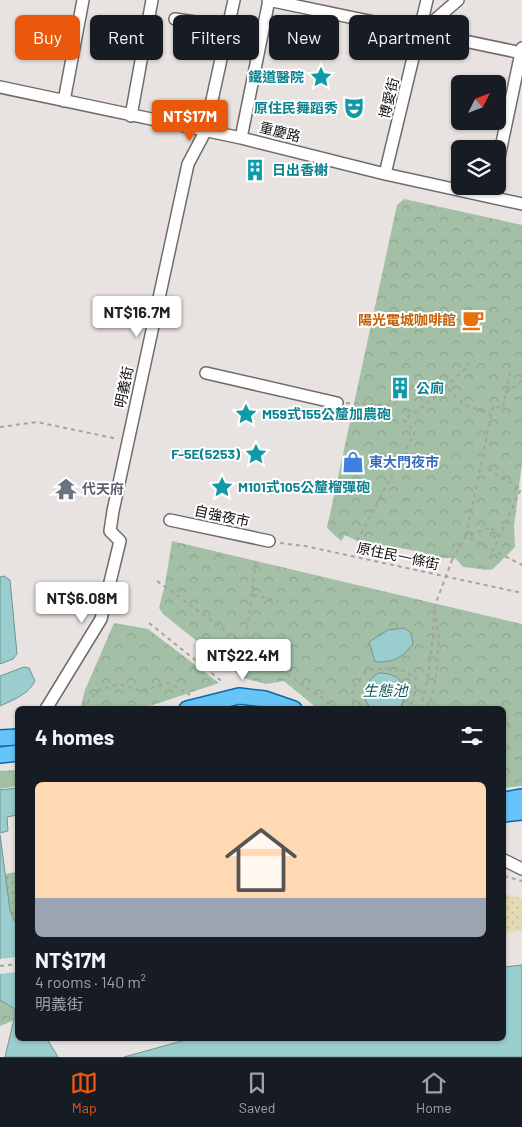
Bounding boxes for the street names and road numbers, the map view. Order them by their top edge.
street label: 博愛街 [375,75,402,120]
street label: 重慶路 [258,118,303,145]
street label: 明義街 [111,365,136,409]
street label: 自強夜市 [193,501,251,530]
street label: 原住民一條街 [355,538,441,573]

